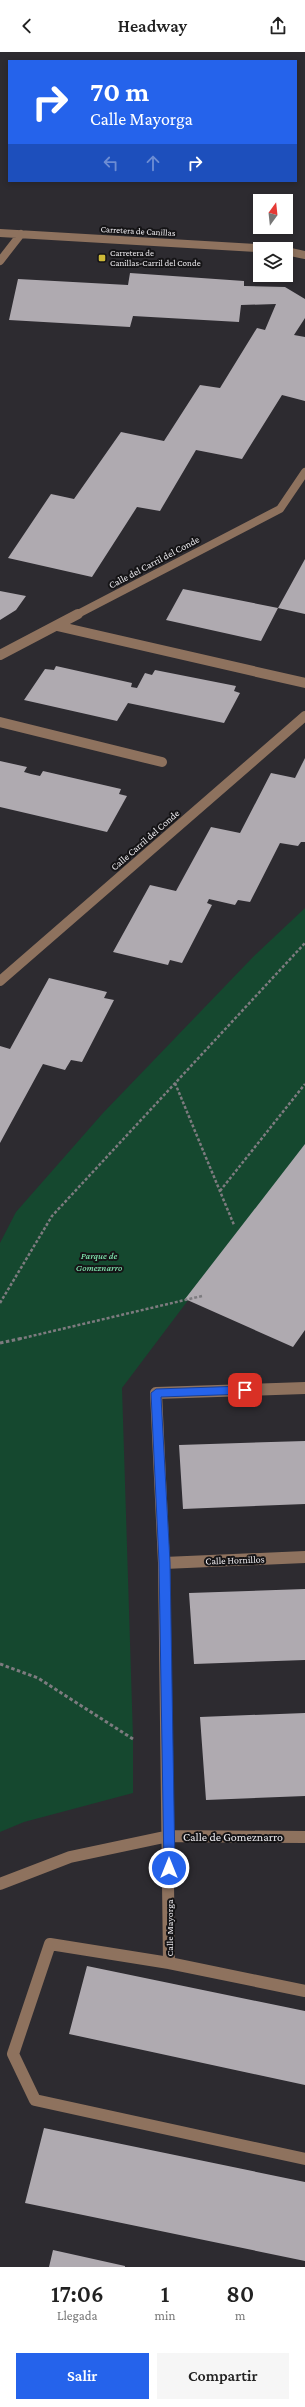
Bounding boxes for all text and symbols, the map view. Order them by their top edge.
icon: back [16,15,38,37]
icon: share [267,15,289,37]
text: Headway [118,16,187,36]
icon: right [24,76,76,128]
text: 70 m [90,76,149,107]
text: Calle Mayorga [90,109,193,129]
icon: left [100,152,122,174]
icon: ahead [142,152,164,174]
icon: right [184,152,206,174]
north arrow [253,194,293,234]
map controls [253,194,293,282]
street label: Carretera de Canillas [100,224,176,238]
button: layers [253,242,293,282]
place label: Carretera de Canillas-Carril del Conde [110,248,201,268]
marker: Carretera de Canillas-Carril del Conde [97,253,107,263]
street label: Calle del Carril del Conde [107,533,202,591]
street label: Calle Carril del Conde [109,807,182,873]
park label: Parque de Gomeznarro [76,1250,122,1273]
pin [228,1373,262,1407]
icon: arrive [234,1379,256,1401]
street label: Calle Hornillos [205,1553,265,1567]
street label: Calle de Gomeznarro [183,1830,283,1844]
position arrow [148,1847,190,1889]
street label: Calle Mayorga [164,1899,175,1957]
text: 17:06 [51,2280,104,2307]
text: 1 [161,2280,169,2307]
text: 80 [226,2280,254,2307]
text: Llegada [57,2308,98,2323]
text: min [155,2308,175,2323]
text: m [235,2308,245,2323]
button: Salir [16,2353,149,2399]
button: Compartir [157,2353,289,2399]

